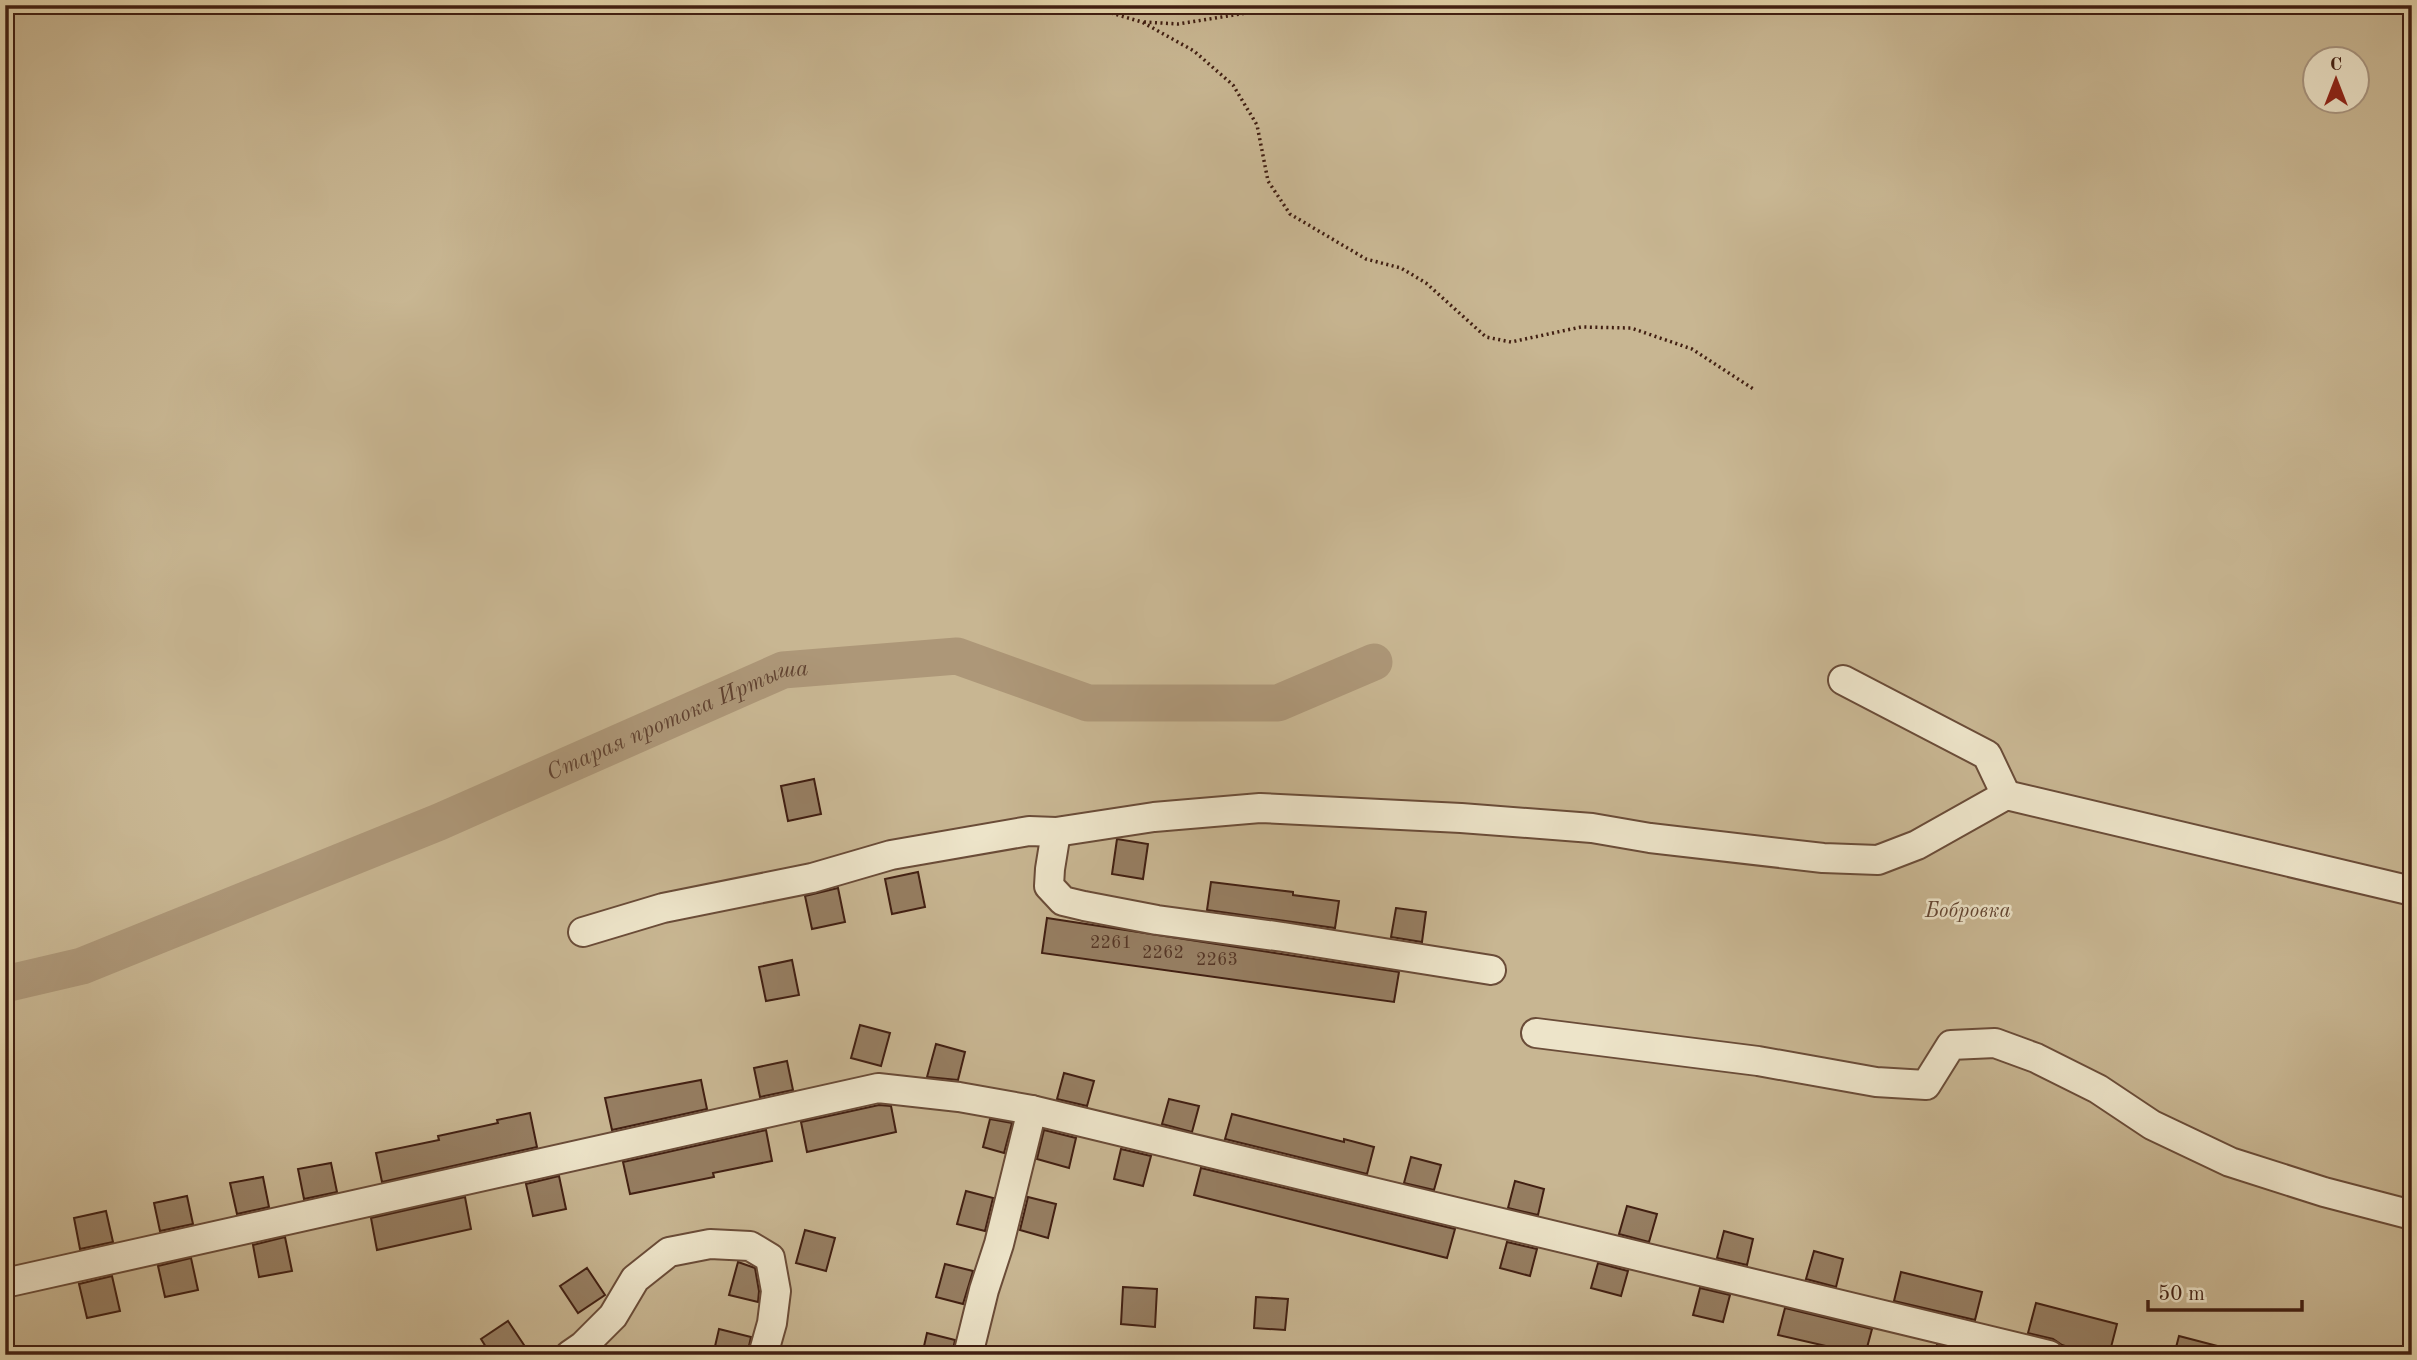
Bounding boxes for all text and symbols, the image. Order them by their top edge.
north arrow [2302,46,2372,116]
text: С [2330,56,2342,75]
water label: Старая протока Иртыша [543,657,809,785]
park label: Бобровка [1924,901,2011,922]
house number: 2261 [1090,934,1132,952]
house number: 2262 [1142,944,1184,962]
house number: 2263 [1196,951,1238,969]
scale bar [2148,1269,2302,1313]
text: 50 m [2158,1284,2205,1305]

